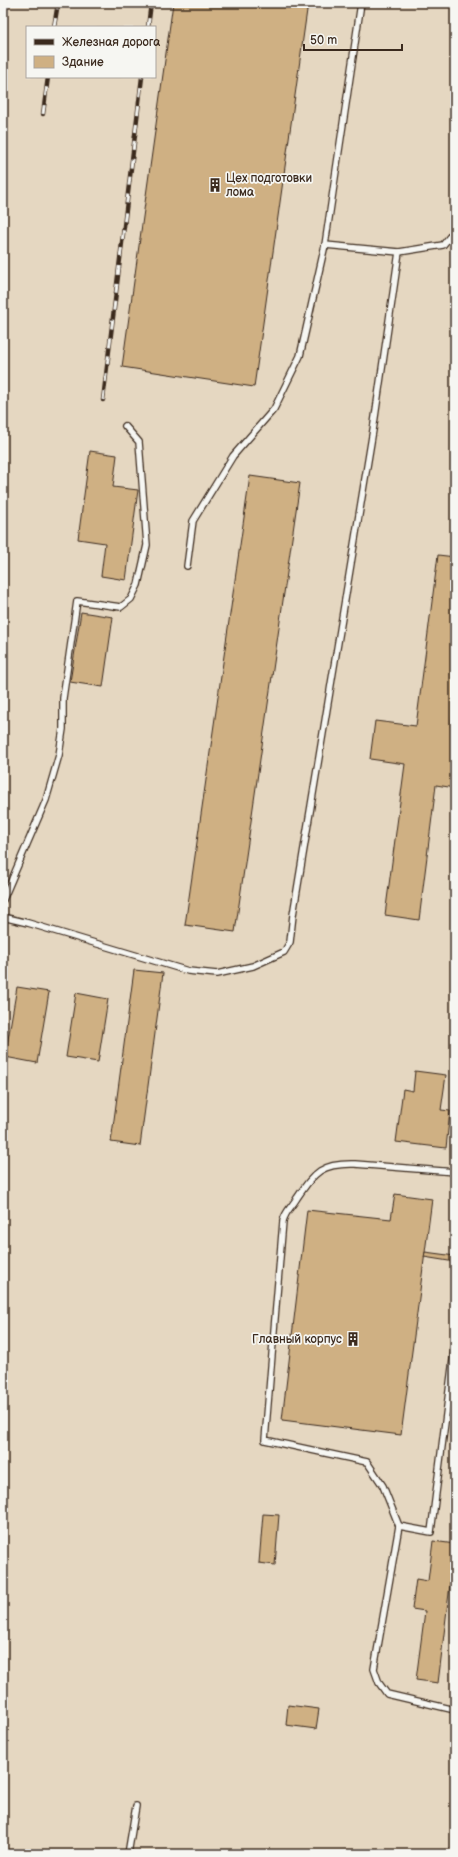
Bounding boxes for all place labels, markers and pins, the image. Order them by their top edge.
place label: Цех подготовки лома [226,171,312,200]
building icon: Цех подготовки лома [207,177,223,193]
building icon: Главный корпус [345,1331,361,1347]
place label: Главный корпус [252,1332,342,1347]

